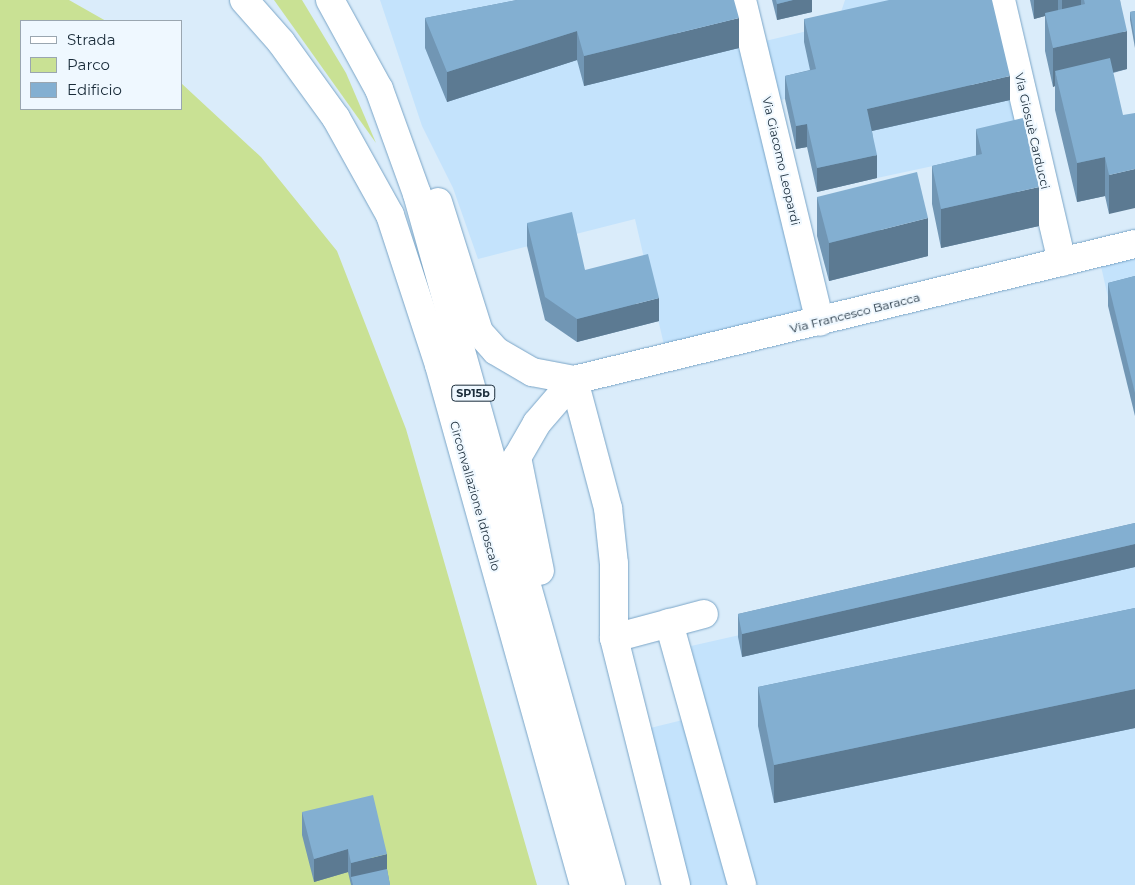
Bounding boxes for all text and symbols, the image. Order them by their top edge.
legend [20,20,182,110]
text: Strada [67,30,116,49]
text: Parco [67,55,110,74]
street label: Via Giosuè Carducci [1012,71,1052,191]
text: Edificio [67,80,122,99]
street label: Via Giacomo Leopardi [759,95,803,227]
street label: Via Francesco Baracca [788,290,922,336]
road number: SP15b [450,384,496,402]
street label: Circonvallazione Idroscalo [447,419,503,573]

